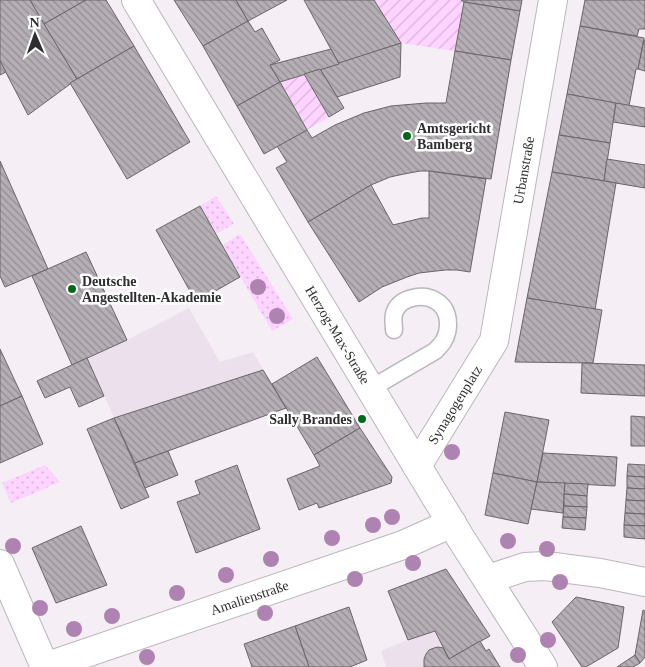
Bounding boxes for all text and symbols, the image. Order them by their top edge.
north arrow [10,10,60,60]
text: N [29,15,40,30]
place label: Amtsgericht Bamberg [417,121,491,152]
marker: Amtsgericht Bamberg [401,130,413,142]
street label: Urbanstraße [510,135,537,205]
place label: Deutsche Angestellten-Akademie [82,274,221,305]
marker: Deutsche Angestellten-Akademie [66,283,78,295]
street label: Herzog-Max-Straße [303,283,373,387]
street label: Synagogenplatz [425,363,485,447]
place label: Sally Brandes [269,412,353,427]
marker: Sally Brandes [356,413,368,425]
street label: Amalienstraße [208,577,291,618]

